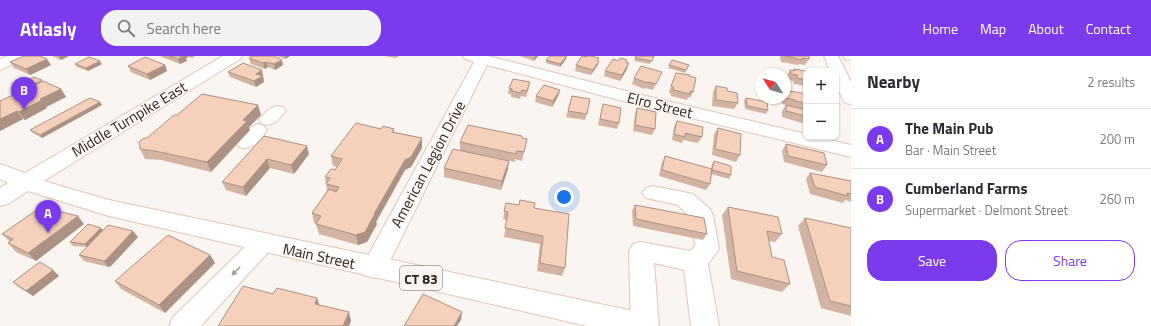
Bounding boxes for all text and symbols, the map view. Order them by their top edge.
search box [101,10,381,46]
text: Atlasly [20,14,77,43]
icon: search [115,17,137,39]
text: Search here [147,17,221,40]
text: Home [923,18,958,39]
text: Map [980,18,1006,39]
text: About [1028,18,1064,39]
text: Contact [1086,18,1131,39]
north arrow [755,68,791,104]
map controls [803,68,839,140]
button: + [803,68,839,104]
text: Nearby [867,69,920,95]
text: 2 results [1087,72,1135,92]
street label: Middle Turnpike East [67,75,192,163]
pin: B [11,77,37,110]
street label: Elro Street [625,86,696,124]
street label: American Legion Drive [385,96,471,232]
button: − [803,104,839,140]
text: The Main Pub [905,117,993,140]
text: A [876,129,884,149]
text: 200 m [1099,129,1135,149]
text: Bar · Main Street [905,140,996,160]
text: Cumberland Farms [905,177,1028,200]
your location [554,187,574,207]
text: B [876,189,884,209]
text: 260 m [1099,189,1135,209]
pin: A [35,200,61,233]
text: Supermarket · Delmont Street [905,200,1068,220]
street label: Main Street [281,237,358,275]
button: Save [867,240,997,281]
button: Share [1005,240,1135,281]
one-way arrow [231,266,240,276]
road number: CT 83 [400,266,442,290]

